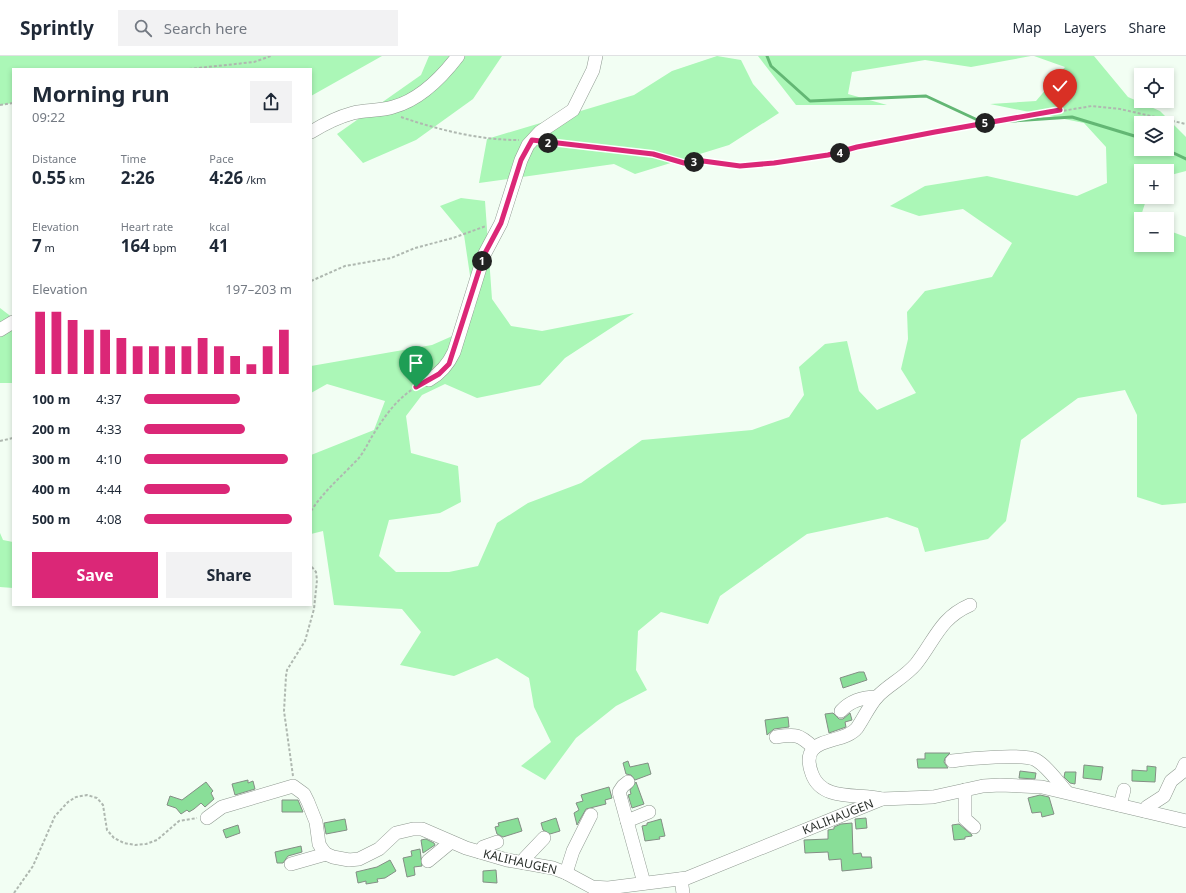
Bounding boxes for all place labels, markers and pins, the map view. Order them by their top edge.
pin [1043,69,1077,110]
pin: 5 [975,113,995,133]
pin: 2 [538,133,558,153]
pin: 4 [830,143,850,163]
pin: 3 [684,152,704,172]
pin: 1 [472,251,492,271]
pin [399,346,433,387]

